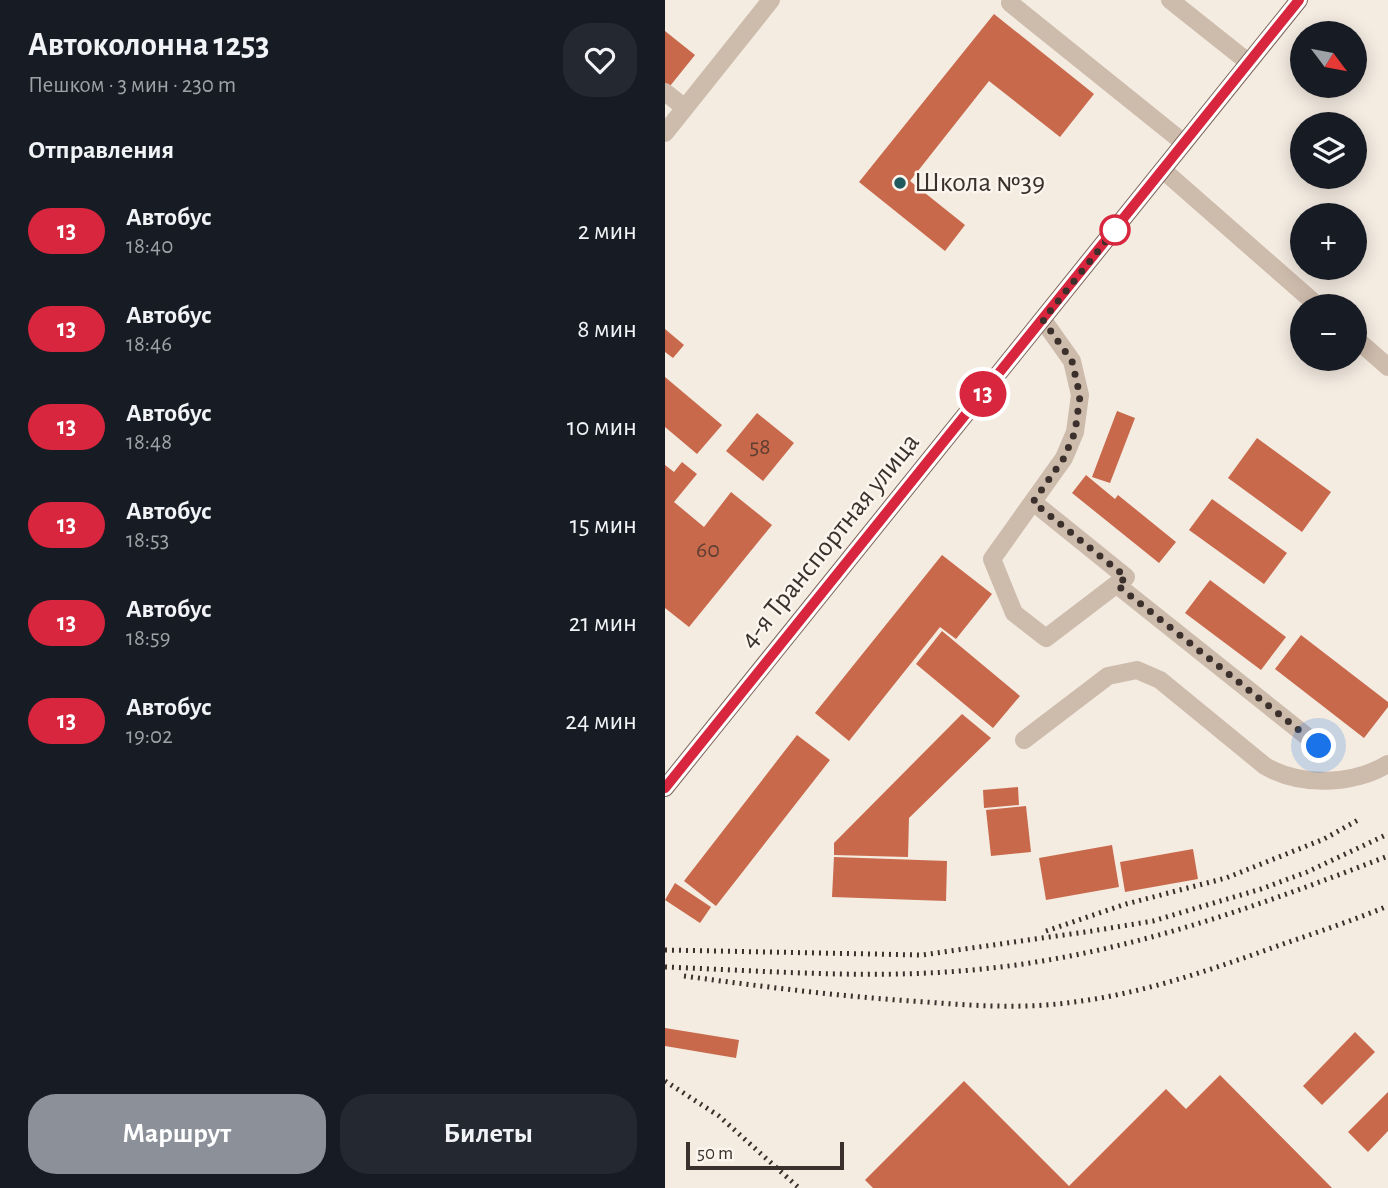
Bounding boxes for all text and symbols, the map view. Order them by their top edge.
north arrow [1290,21,1367,98]
map controls [1290,21,1367,371]
button: heart [563,23,637,97]
text: Автоколонна 1253 [28,29,269,62]
text: Пешком · 3 мин · 230 m [28,74,236,97]
button: layers [1290,112,1367,189]
text: Отправления [28,137,174,163]
place label: Школа №39 [914,169,1045,197]
marker: Школа №39 [892,175,908,191]
button: + [1290,203,1367,280]
text: Автобус [126,204,212,230]
unlabelled marker [1100,215,1130,245]
text: 2 мин [578,218,637,244]
text: 13 [57,219,76,243]
text: 18:40 [126,235,173,258]
button: − [1290,294,1367,371]
text: Автобус [126,302,212,328]
text: 8 мин [577,316,637,342]
text: 13 [57,317,76,341]
text: 18:46 [126,333,172,356]
line badge: 13 [951,371,1015,417]
text: 13 [974,382,992,406]
text: Автобус [126,400,212,426]
text: 10 мин [567,414,637,440]
text: 13 [57,415,76,439]
street label: 4-я Транспортная улица [735,428,925,654]
text: 18:48 [126,431,172,454]
house number: 58 [749,435,771,459]
text: Автобус [126,498,212,524]
text: 15 мин [570,512,637,538]
text: 13 [57,513,76,537]
text: 18:53 [126,529,169,552]
house number: 60 [696,538,720,562]
text: Автобус [126,596,212,622]
text: 21 мин [569,610,637,636]
text: 13 [57,611,76,635]
text: 18:59 [126,627,171,650]
text: Автобус [126,694,212,720]
text: 24 мин [565,708,637,734]
text: 13 [57,709,76,733]
text: 19:02 [126,725,173,748]
your location [1301,728,1336,763]
button: Маршрут [28,1094,326,1174]
button: Билеты [340,1094,637,1174]
scale bar [686,1139,843,1171]
text: 50 m [697,1144,733,1163]

